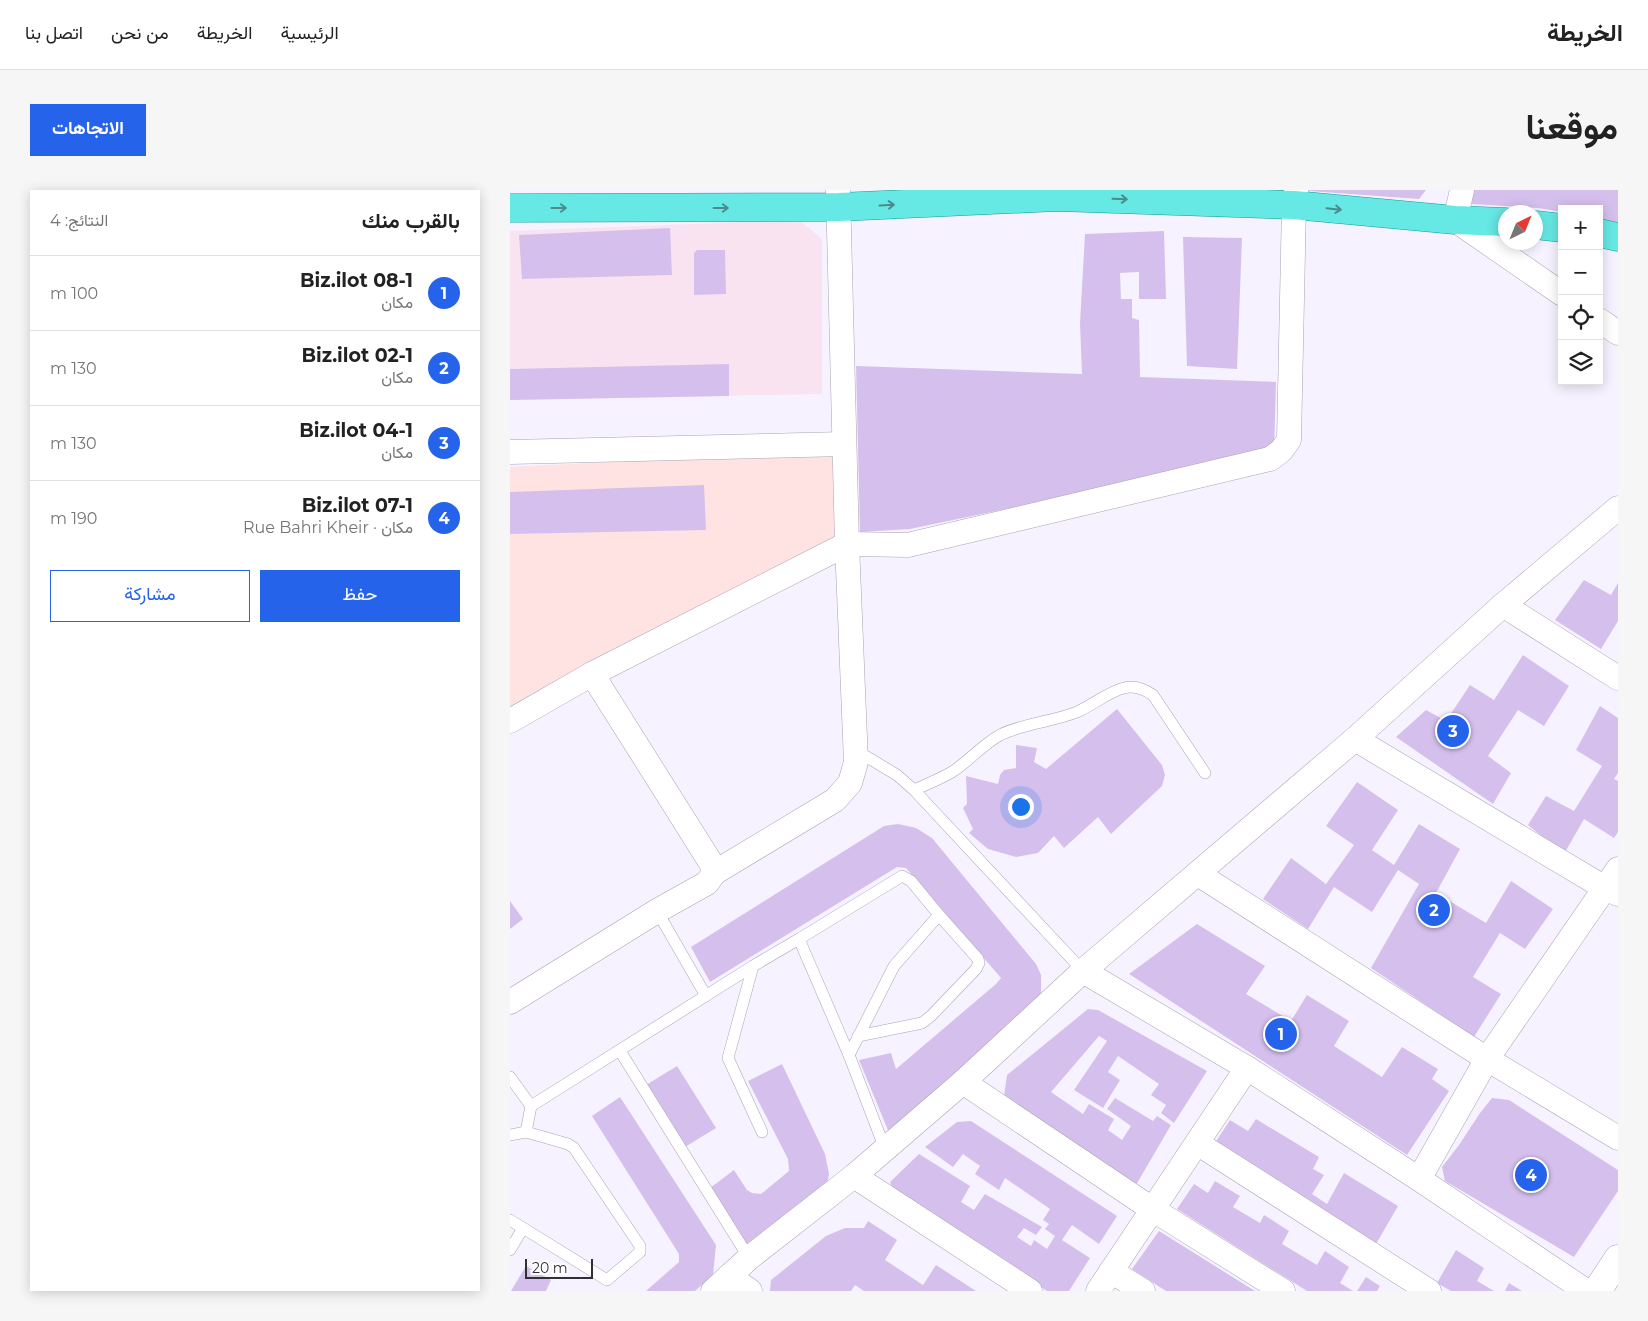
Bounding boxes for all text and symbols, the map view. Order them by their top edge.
text: الخريطة [1547,18,1623,47]
text: اتصل بنا [25,22,83,44]
text: من نحن [111,22,169,44]
text: الخريطة [197,22,252,44]
text: الرئيسية [280,22,339,44]
button: الاتجاهات [30,104,146,156]
text: موقعنا [1525,105,1618,148]
one-way arrow [1111,194,1127,204]
one-way arrow [879,200,895,210]
one-way arrow [550,203,566,213]
one-way arrow [713,203,729,212]
one-way arrow [1326,204,1342,213]
north arrow [1498,205,1543,250]
map controls [1558,205,1603,385]
button: + [1558,205,1603,250]
text: بالقرب منك [362,208,460,233]
text: النتائج: 4 [50,211,108,230]
button: − [1558,250,1603,295]
text: Biz.ilot 08-1 [300,269,413,292]
text: 100 m [50,284,98,303]
text: 1 [441,284,447,303]
text: مكان [381,293,413,312]
button: locate [1558,295,1603,340]
button: layers [1558,340,1603,385]
text: Biz.ilot 02-1 [302,344,413,367]
text: 130 m [50,359,97,378]
text: 2 [439,359,449,378]
text: مكان [381,368,413,387]
text: Biz.ilot 04-1 [299,419,413,442]
text: 130 m [50,434,97,453]
text: 3 [439,434,449,453]
text: مكان [381,443,413,462]
text: Biz.ilot 07-1 [302,494,413,517]
text: 190 m [50,509,97,528]
text: 4 [438,509,450,528]
text: مكان · Rue Bahri Kheir [243,518,413,537]
button: مشاركة [50,570,250,622]
button: حفظ [260,570,460,622]
pin: 3 [1437,712,1469,750]
your location [1008,794,1034,820]
pin: 2 [1418,891,1450,929]
pin: 1 [1265,1015,1297,1053]
pin: 4 [1515,1156,1547,1194]
scale bar [525,1256,592,1279]
text: 20 m [532,1259,568,1277]

